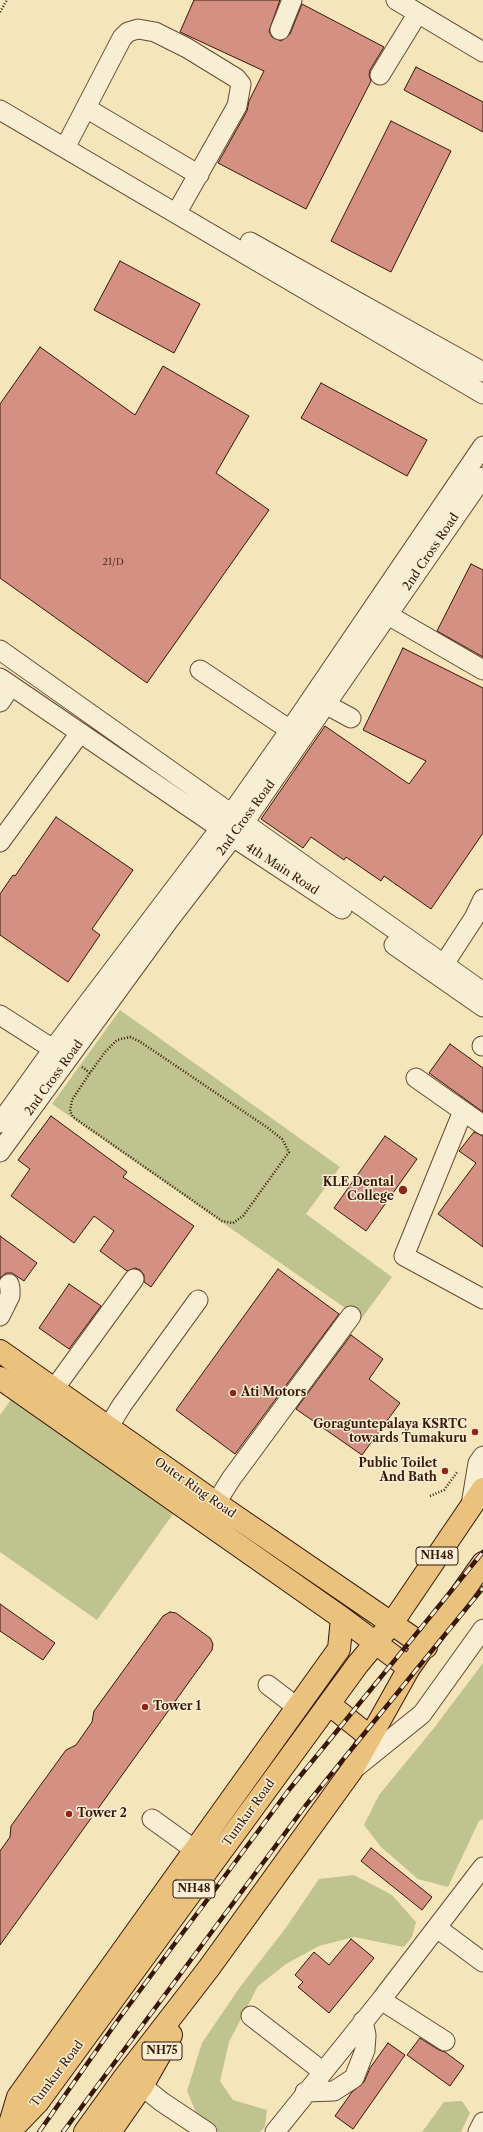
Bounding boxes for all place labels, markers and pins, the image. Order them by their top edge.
place label: KLE Dental College [323,1176,394,1204]
marker: KLE Dental College [397,1184,409,1196]
place label: Ati Motors [241,1386,306,1400]
marker: Ati Motors [228,1388,238,1398]
place label: Goraguntepalaya KSRTC towards Tumakuru [313,1418,467,1446]
marker: Goraguntepalaya KSRTC towards Tumakuru [470,1427,480,1437]
place label: Public Toilet And Bath [359,1457,437,1485]
marker: Public Toilet And Bath [440,1466,450,1476]
place label: Tower 1 [153,1700,201,1714]
marker: Tower 1 [140,1702,150,1712]
place label: Tower 2 [77,1807,127,1821]
marker: Tower 2 [64,1809,74,1819]

